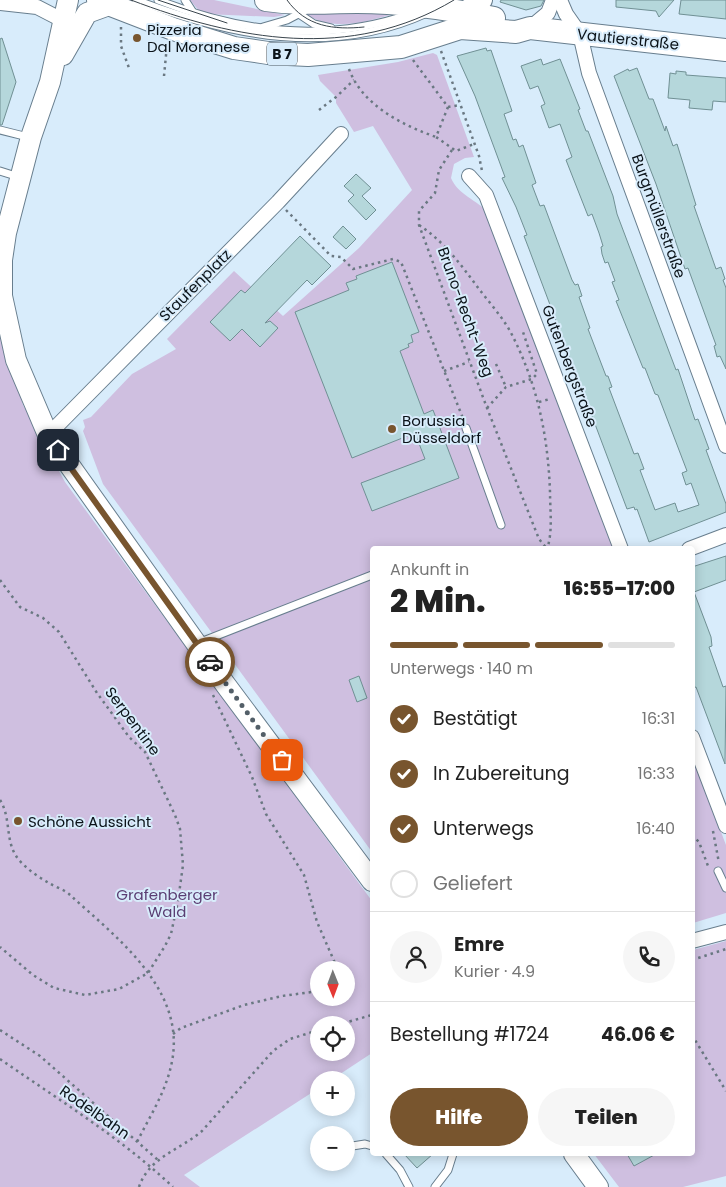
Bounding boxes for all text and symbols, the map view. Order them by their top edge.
place label: Pizzeria Dal Moranese [147,19,250,57]
street label: Vautierstraße [576,23,680,55]
marker: Pizzeria Dal Moranese [131,32,143,44]
road number: B 7 [267,42,297,66]
street label: Burgmüllerstraße [627,151,691,281]
street label: Staufenplatz [154,244,236,326]
street label: Bruno-Recht-Weg [433,244,499,380]
street label: Gutenbergstraße [537,302,603,430]
place label: Borussia Düsseldorf [402,410,481,448]
marker: Borussia Düsseldorf [386,423,398,435]
pin [37,429,79,471]
icon: home [44,436,72,464]
text: Ankunft in [390,558,469,581]
text: 16:55–17:00 [564,575,675,602]
text: 2 Min. [390,578,486,623]
courier [185,637,235,687]
icon: car [196,648,224,676]
text: Unterwegs · 140 m [390,657,533,680]
street label: Serpentine [100,682,166,760]
icon: check [390,705,418,733]
text: Bestätigt [433,705,517,732]
text: 16:31 [642,707,675,730]
pin [261,739,303,781]
icon: bag [268,746,296,774]
icon: check [390,760,418,788]
text: In Zubereitung [433,760,570,787]
text: 16:33 [637,762,675,785]
place label: Schöne Aussicht [28,811,151,832]
marker: Schöne Aussicht [12,815,24,827]
icon: check [390,815,418,843]
text: Unterwegs [433,815,534,842]
text: 16:40 [636,817,675,840]
text: Geliefert [433,870,513,897]
park label: Grafenberger Wald [116,884,218,922]
button: person [390,931,442,983]
text: Emre [454,931,504,958]
button: phone [623,931,675,983]
text: Kurier · 4.9 [454,960,535,983]
north arrow [310,961,355,1006]
map controls [310,961,355,1171]
button: locate [310,1016,355,1061]
text: Bestellung #1724 [390,1021,549,1048]
text: 46.06 € [601,1021,675,1048]
button: + [310,1071,355,1116]
street label: Rodelbahn [56,1080,134,1144]
button: Hilfe [390,1088,528,1146]
button: Teilen [538,1088,675,1146]
button: − [310,1126,355,1171]

